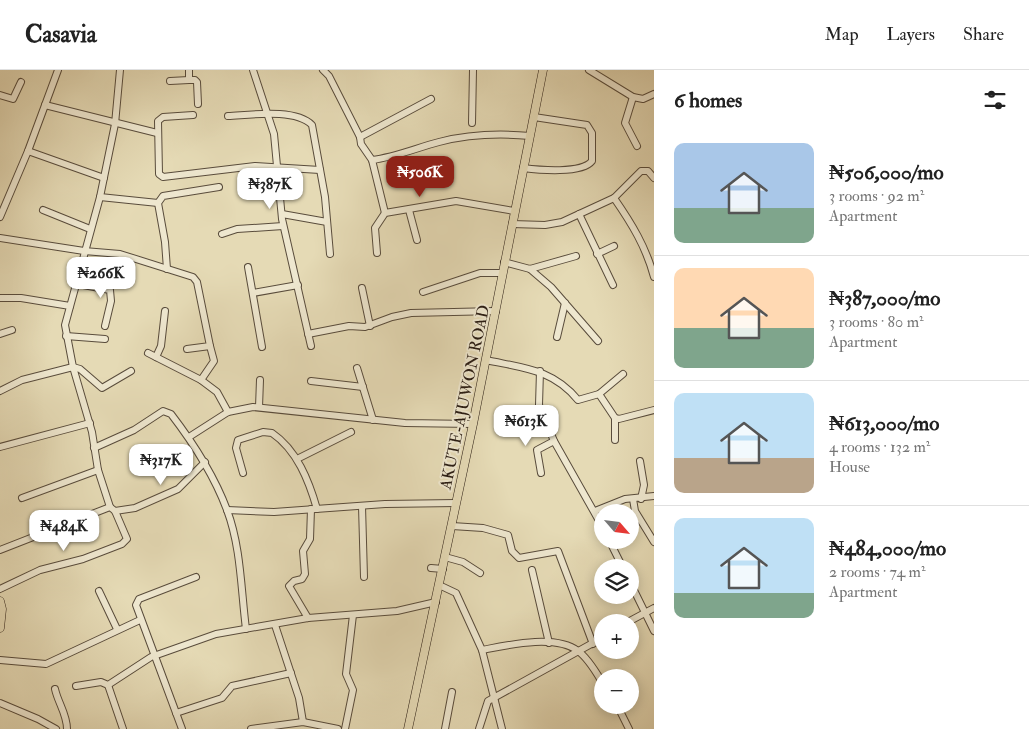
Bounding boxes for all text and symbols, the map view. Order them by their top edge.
text: Casavia [25,19,97,50]
text: Map [825,23,859,46]
text: Layers [887,23,935,46]
text: Share [963,23,1004,46]
icon: filters [981,86,1009,114]
text: 6 homes [674,87,742,114]
pin: ₦506K [385,156,455,198]
text: ₦506,000/mo [829,159,944,186]
text: ₦506K [397,162,443,182]
icon: home [714,163,774,223]
pin: ₦387K [235,168,305,210]
text: ₦387K [248,174,292,194]
text: 3 rooms · 92 m² [829,186,924,206]
text: Apartment [829,206,897,226]
pin: ₦266K [66,256,136,299]
text: ₦266K [78,263,124,283]
text: ₦387,000/mo [829,285,940,312]
icon: home [714,288,774,348]
street label: AKUTE-AJUWON ROAD [435,303,495,492]
text: 3 rooms · 80 m² [829,312,924,332]
text: Apartment [829,332,897,352]
pin: ₦613K [491,404,561,447]
text: ₦613,000/mo [829,410,939,437]
text: ₦613K [505,411,547,431]
icon: home [714,413,774,473]
text: 4 rooms · 132 m² [829,437,930,457]
pin: ₦317K [126,444,196,486]
text: ₦317K [140,450,182,470]
text: House [829,457,870,477]
north arrow [594,504,639,549]
map controls [594,504,639,714]
pin: ₦484K [29,510,99,552]
text: ₦484K [40,516,88,536]
text: ₦484,000/mo [829,535,946,562]
icon: home [714,538,774,598]
button: layers [594,559,639,604]
text: 2 rooms · 74 m² [829,562,925,582]
text: Apartment [829,582,897,602]
button: + [594,614,639,659]
button: − [594,669,639,714]

